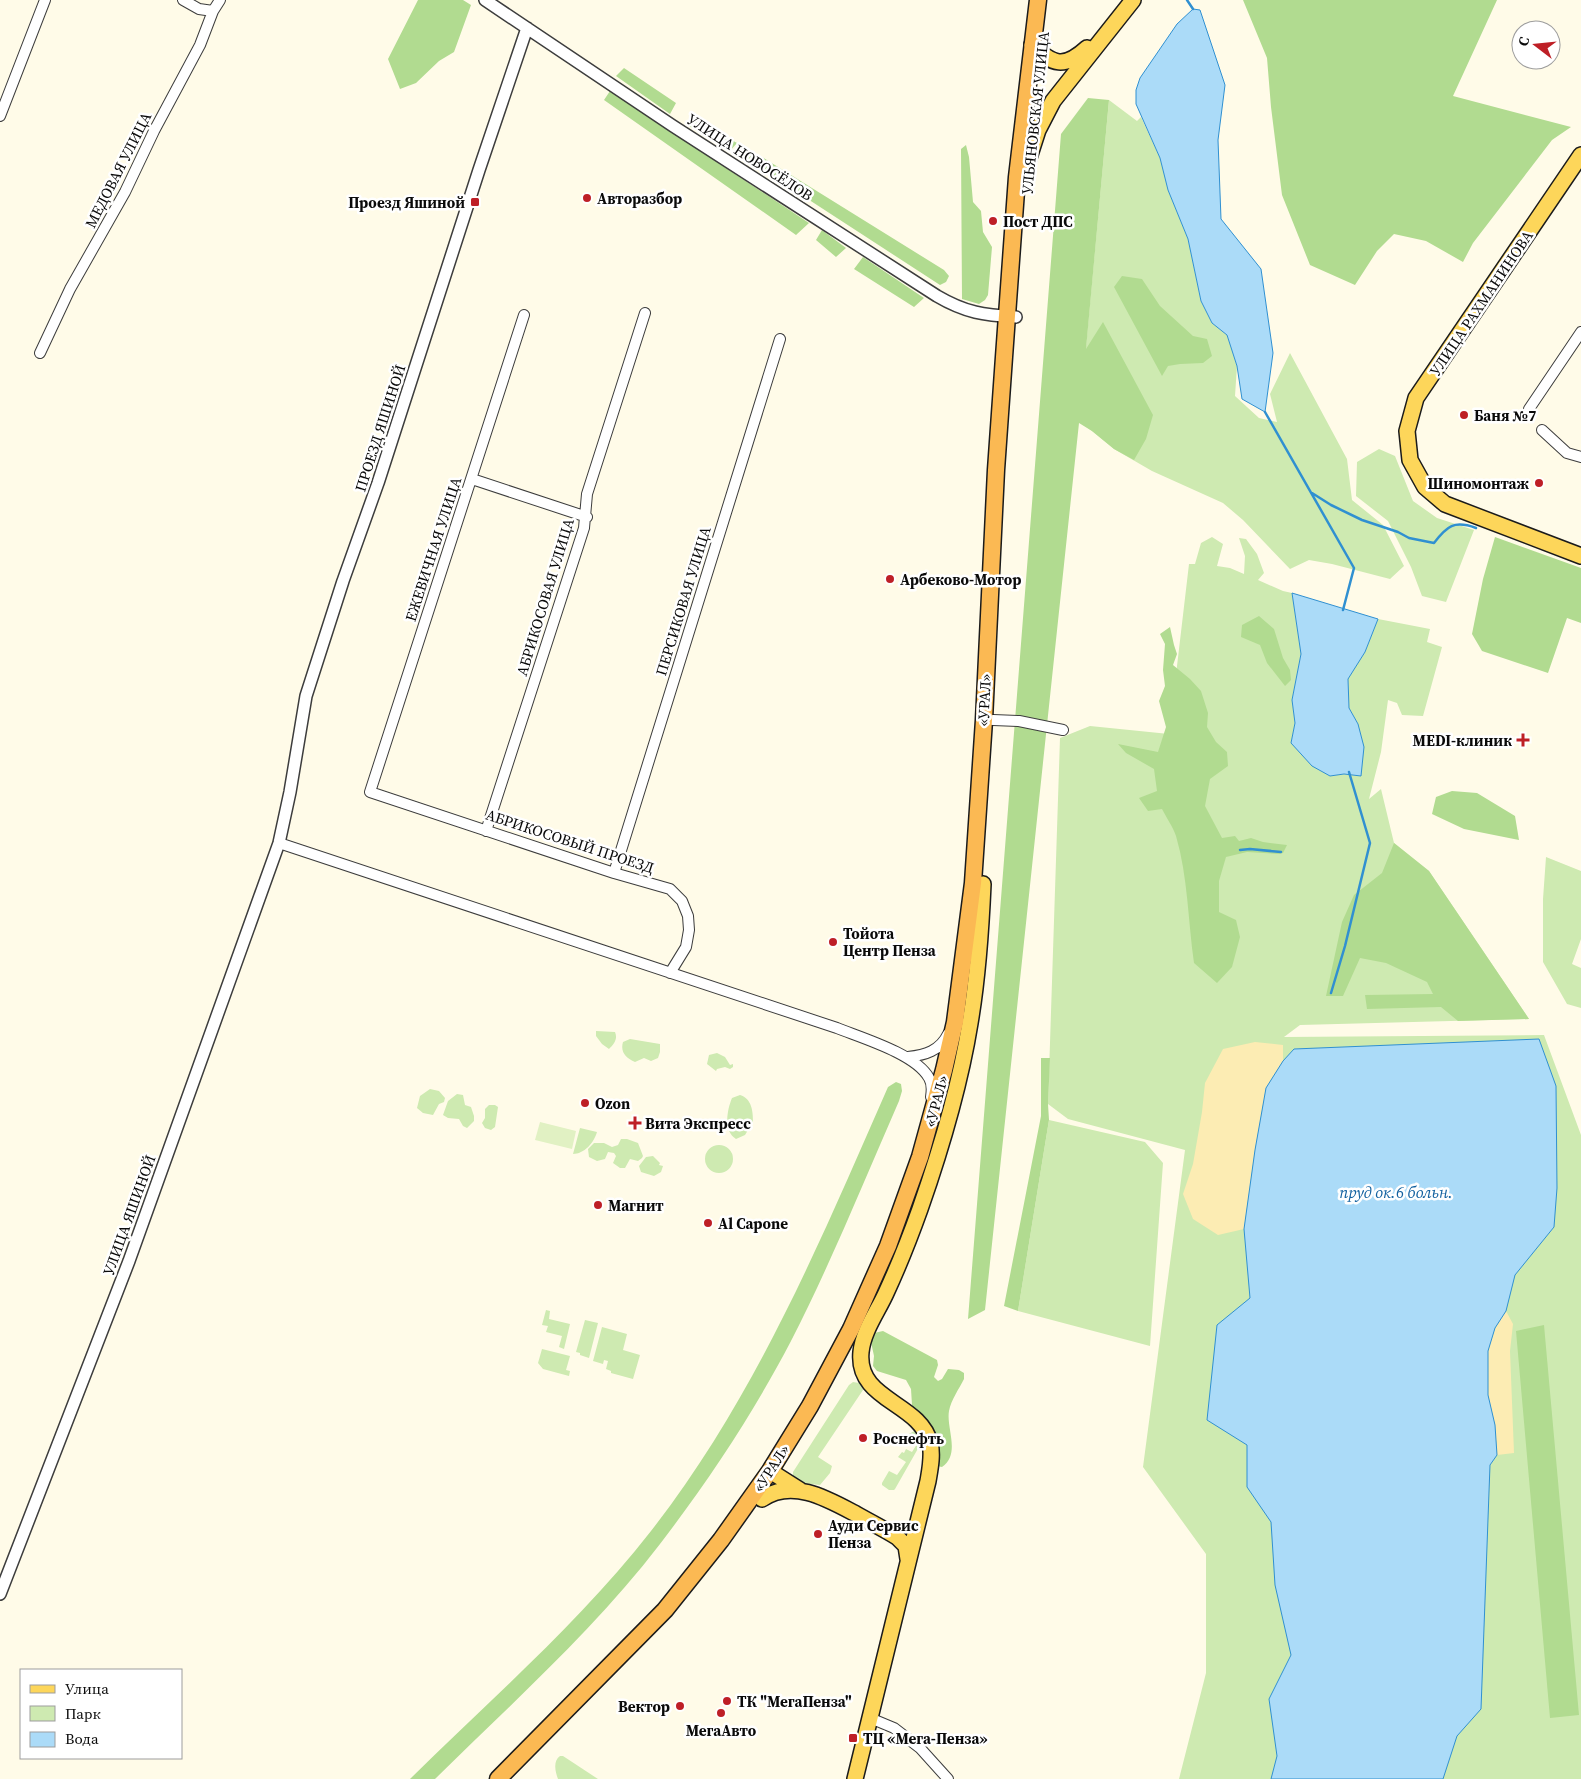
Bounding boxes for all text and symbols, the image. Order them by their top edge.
north arrow [1511,20,1561,70]
street label: УЛЬЯНОВСКАЯ УЛИЦА [1016,30,1054,196]
text: С [1513,34,1534,48]
street label: МЕДОВАЯ УЛИЦА [80,108,156,232]
street label: УЛИЦА НОВОСЁЛОВ [683,108,817,206]
place label: Авторазбор [597,188,682,209]
place label: Проезд Яшиной [348,192,465,213]
marker: Авторазбор [581,192,593,204]
marker: Проезд Яшиной [469,196,481,208]
place label: Пост ДПС [1003,211,1073,232]
marker: Пост ДПС [987,215,999,227]
street label: УЛИЦА РАХМАНИНОВА [1424,226,1538,380]
street label: ПРОЕЗД ЯШИНОЙ [350,362,411,494]
place label: Баня №7 [1474,405,1536,426]
marker: Баня №7 [1458,409,1470,421]
place label: Шиномонтаж [1427,473,1530,494]
street label: ЕЖЕВИЧНАЯ УЛИЦА [400,474,466,624]
marker: Шиномонтаж [1533,477,1545,489]
street label: АБРИКОСОВАЯ УЛИЦА [511,516,579,678]
street label: ПЕРСИКОВАЯ УЛИЦА [650,524,716,678]
place label: Арбеково-Мотор [900,569,1021,590]
marker: Арбеково-Мотор [884,573,896,585]
street label: «УРАЛ» [972,673,996,727]
place label: MEDI-клиник [1413,730,1512,751]
marker: MEDI-клиник [1516,733,1530,747]
street label: АБРИКОСОВЫЙ ПРОЕЗД [483,804,657,878]
place label: Тойота Центр Пенза [843,923,937,961]
marker: Тойота Центр Пенза [827,936,839,948]
street label: «УРАЛ» [919,1073,953,1129]
place label: Ozon [595,1093,630,1114]
marker: Ozon [579,1097,591,1109]
place label: Вита Экспресс [645,1113,751,1134]
marker: Вита Экспресс [629,1117,641,1129]
street label: УЛИЦА ЯШИНОЙ [97,1152,161,1278]
water label: пруд ок.6 больн. [1339,1181,1453,1203]
place label: Магнит [608,1195,664,1216]
marker: Магнит [592,1199,604,1211]
place label: Al Capone [718,1213,788,1234]
marker: Al Capone [702,1217,714,1229]
place label: Роснефть [873,1428,944,1449]
marker: Роснефть [857,1432,869,1444]
street label: «УРАЛ» [748,1440,794,1496]
place label: Ауди Сервис Пенза [828,1515,919,1553]
marker: Ауди Сервис Пенза [812,1528,824,1540]
legend [20,1669,182,1759]
text: Улица [65,1678,109,1699]
place label: ТК "МегаПенза" [737,1691,852,1712]
marker: ТК "МегаПенза" [721,1695,733,1707]
place label: Вектор [618,1696,670,1717]
marker: Вектор [674,1700,686,1712]
text: Парк [65,1703,101,1724]
marker: МегаАвто [715,1707,727,1719]
place label: МегаАвто [686,1720,757,1741]
text: Вода [65,1728,99,1749]
place label: ТЦ «Мега-Пенза» [863,1728,988,1749]
marker: ТЦ «Мега-Пенза» [847,1732,859,1744]

